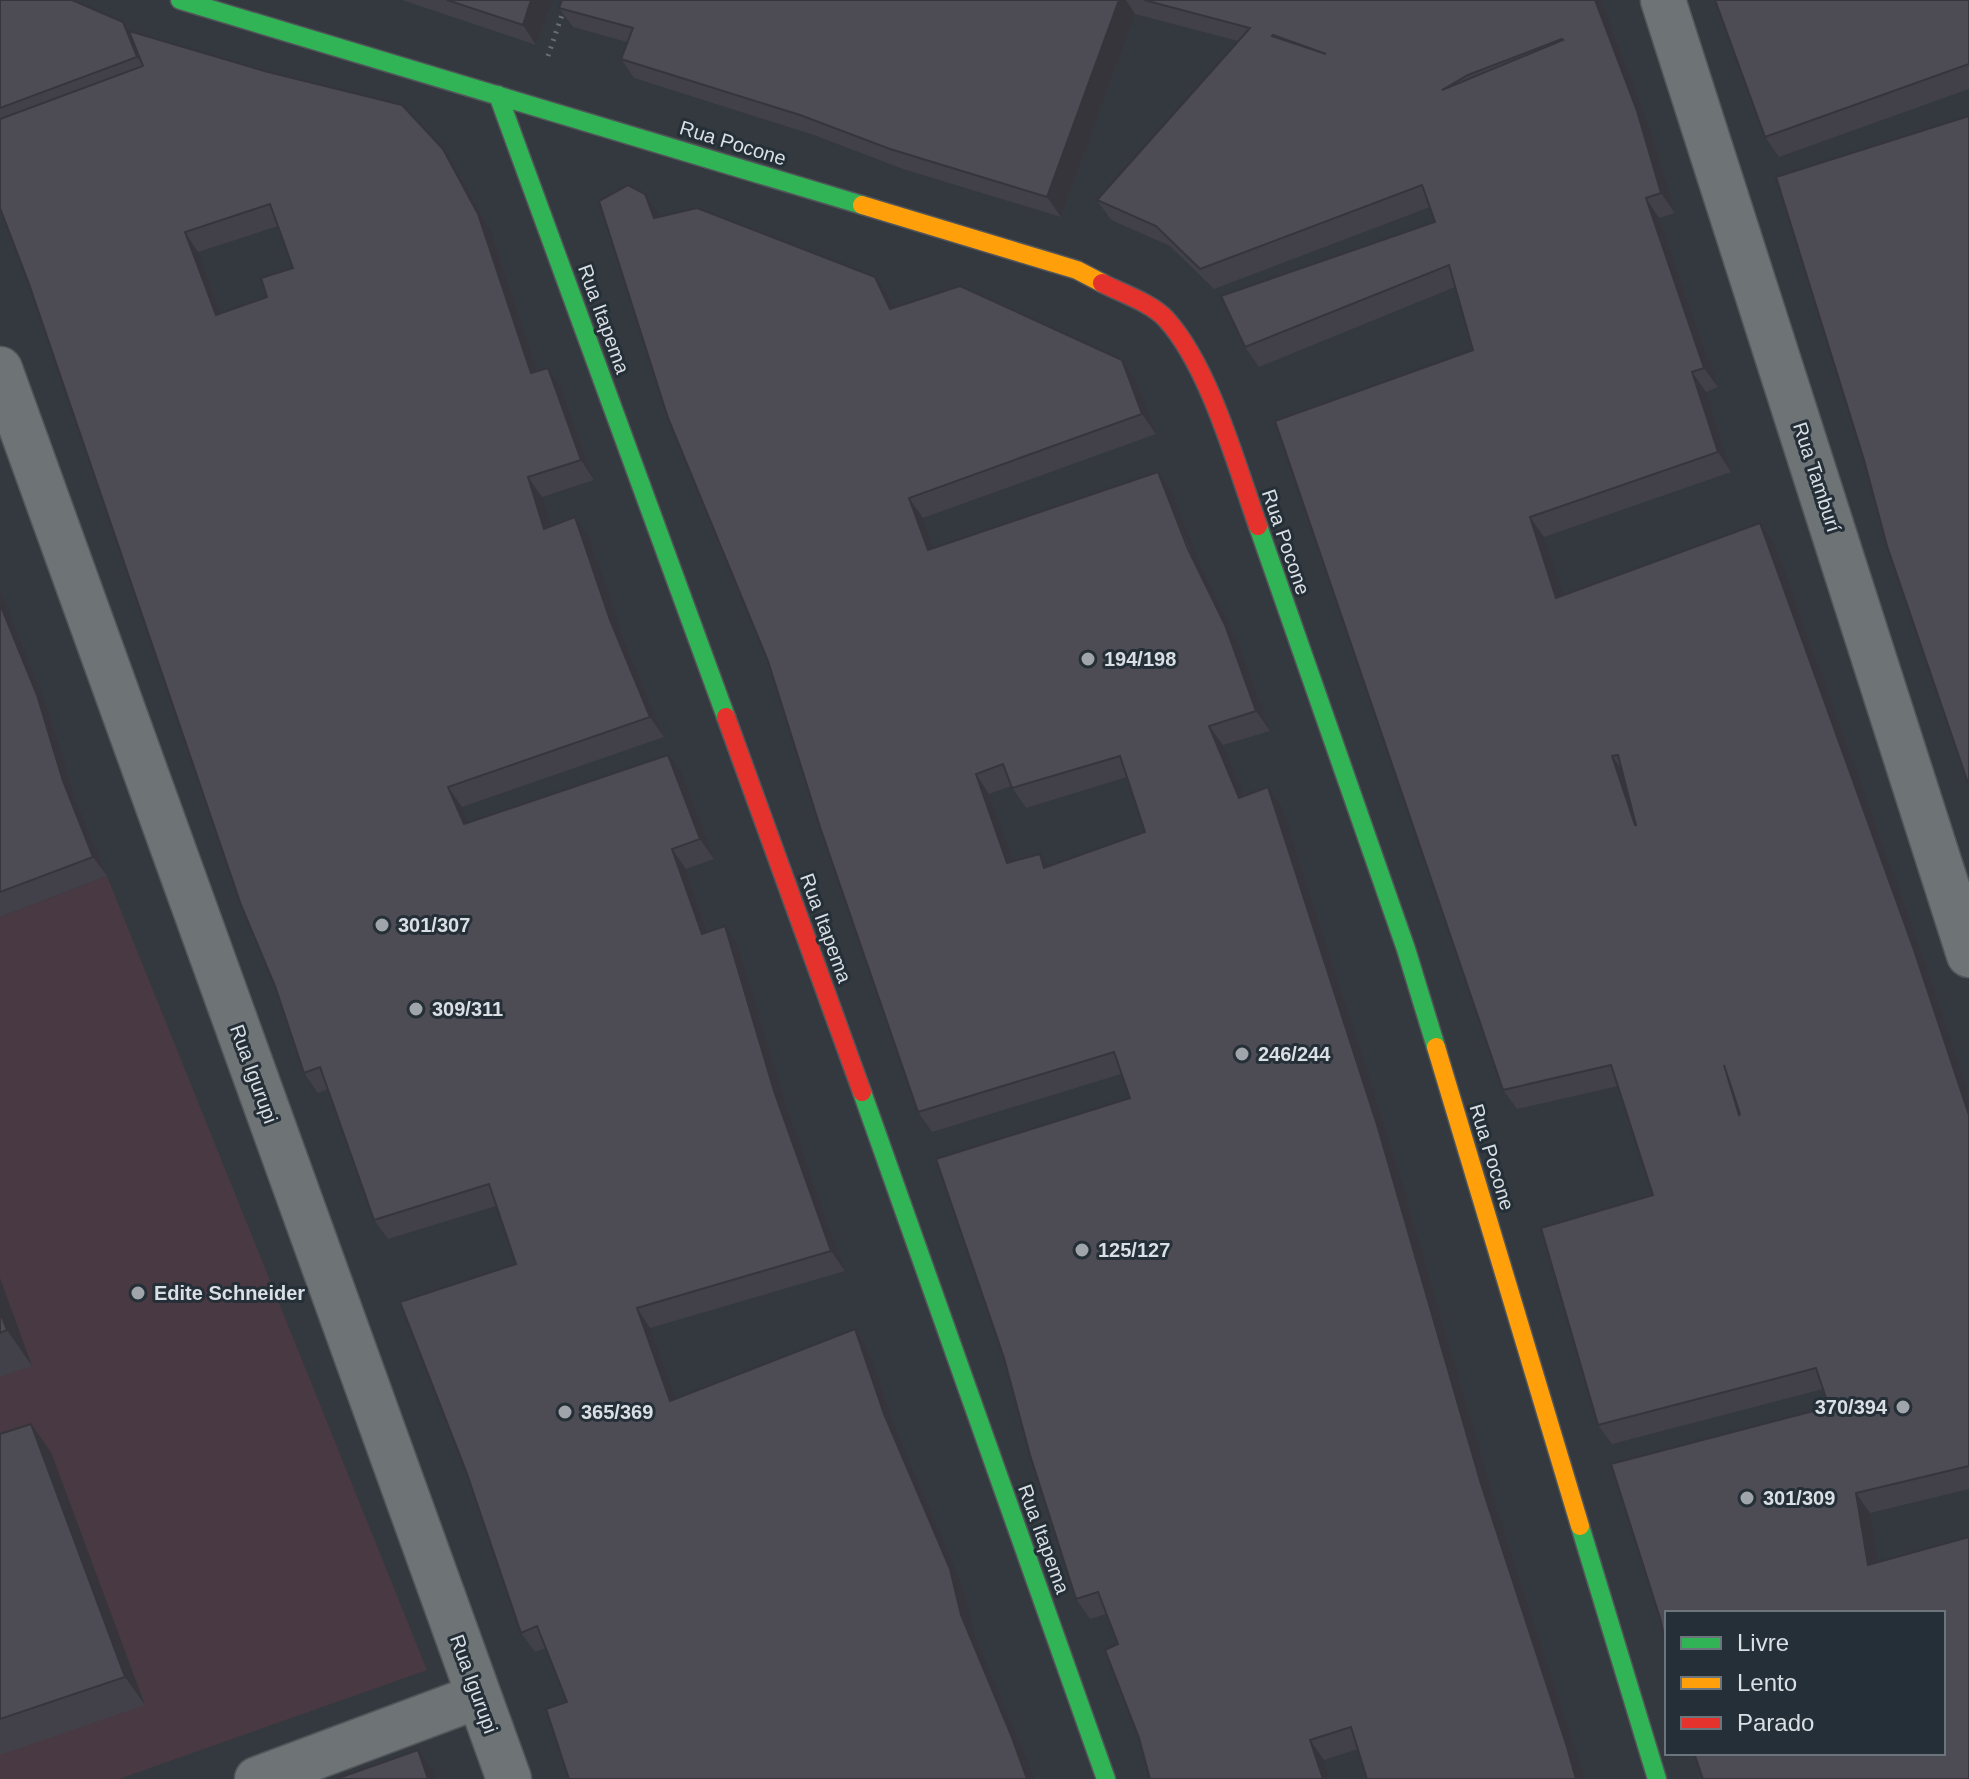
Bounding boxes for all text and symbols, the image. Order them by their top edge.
street label: Rua Pocone [677,116,789,170]
street label: Rua Itapema [574,261,634,377]
street label: Rua Tamburí [1789,419,1845,535]
street label: Rua Pocone [1258,486,1314,598]
place label: 194/198 [1104,648,1176,670]
marker: 194/198 [1079,650,1097,668]
street label: Rua Itapema [796,870,856,986]
place label: 301/307 [398,914,470,936]
marker: 301/307 [373,916,391,934]
place label: 309/311 [432,998,503,1020]
marker: 309/311 [407,1000,425,1018]
street label: Rua Igurupi [226,1022,282,1126]
place label: 246/244 [1258,1043,1331,1065]
marker: 246/244 [1233,1045,1251,1063]
street label: Rua Pocone [1465,1101,1519,1213]
place label: 125/127 [1098,1239,1170,1261]
marker: 125/127 [1073,1241,1091,1259]
place label: Edite Schneider [154,1282,305,1304]
marker: Edite Schneider [129,1284,147,1302]
place label: 370/394 [1815,1396,1888,1418]
marker: 370/394 [1894,1398,1912,1416]
place label: 365/369 [581,1401,653,1423]
marker: 365/369 [556,1403,574,1421]
street label: Rua Itapema [1014,1481,1074,1597]
place label: 301/309 [1763,1487,1835,1509]
marker: 301/309 [1738,1489,1756,1507]
legend [1665,1611,1945,1755]
text: Livre [1737,1629,1789,1656]
street label: Rua Igurupi [446,1632,502,1736]
text: Lento [1737,1669,1797,1696]
text: Parado [1737,1709,1814,1736]

